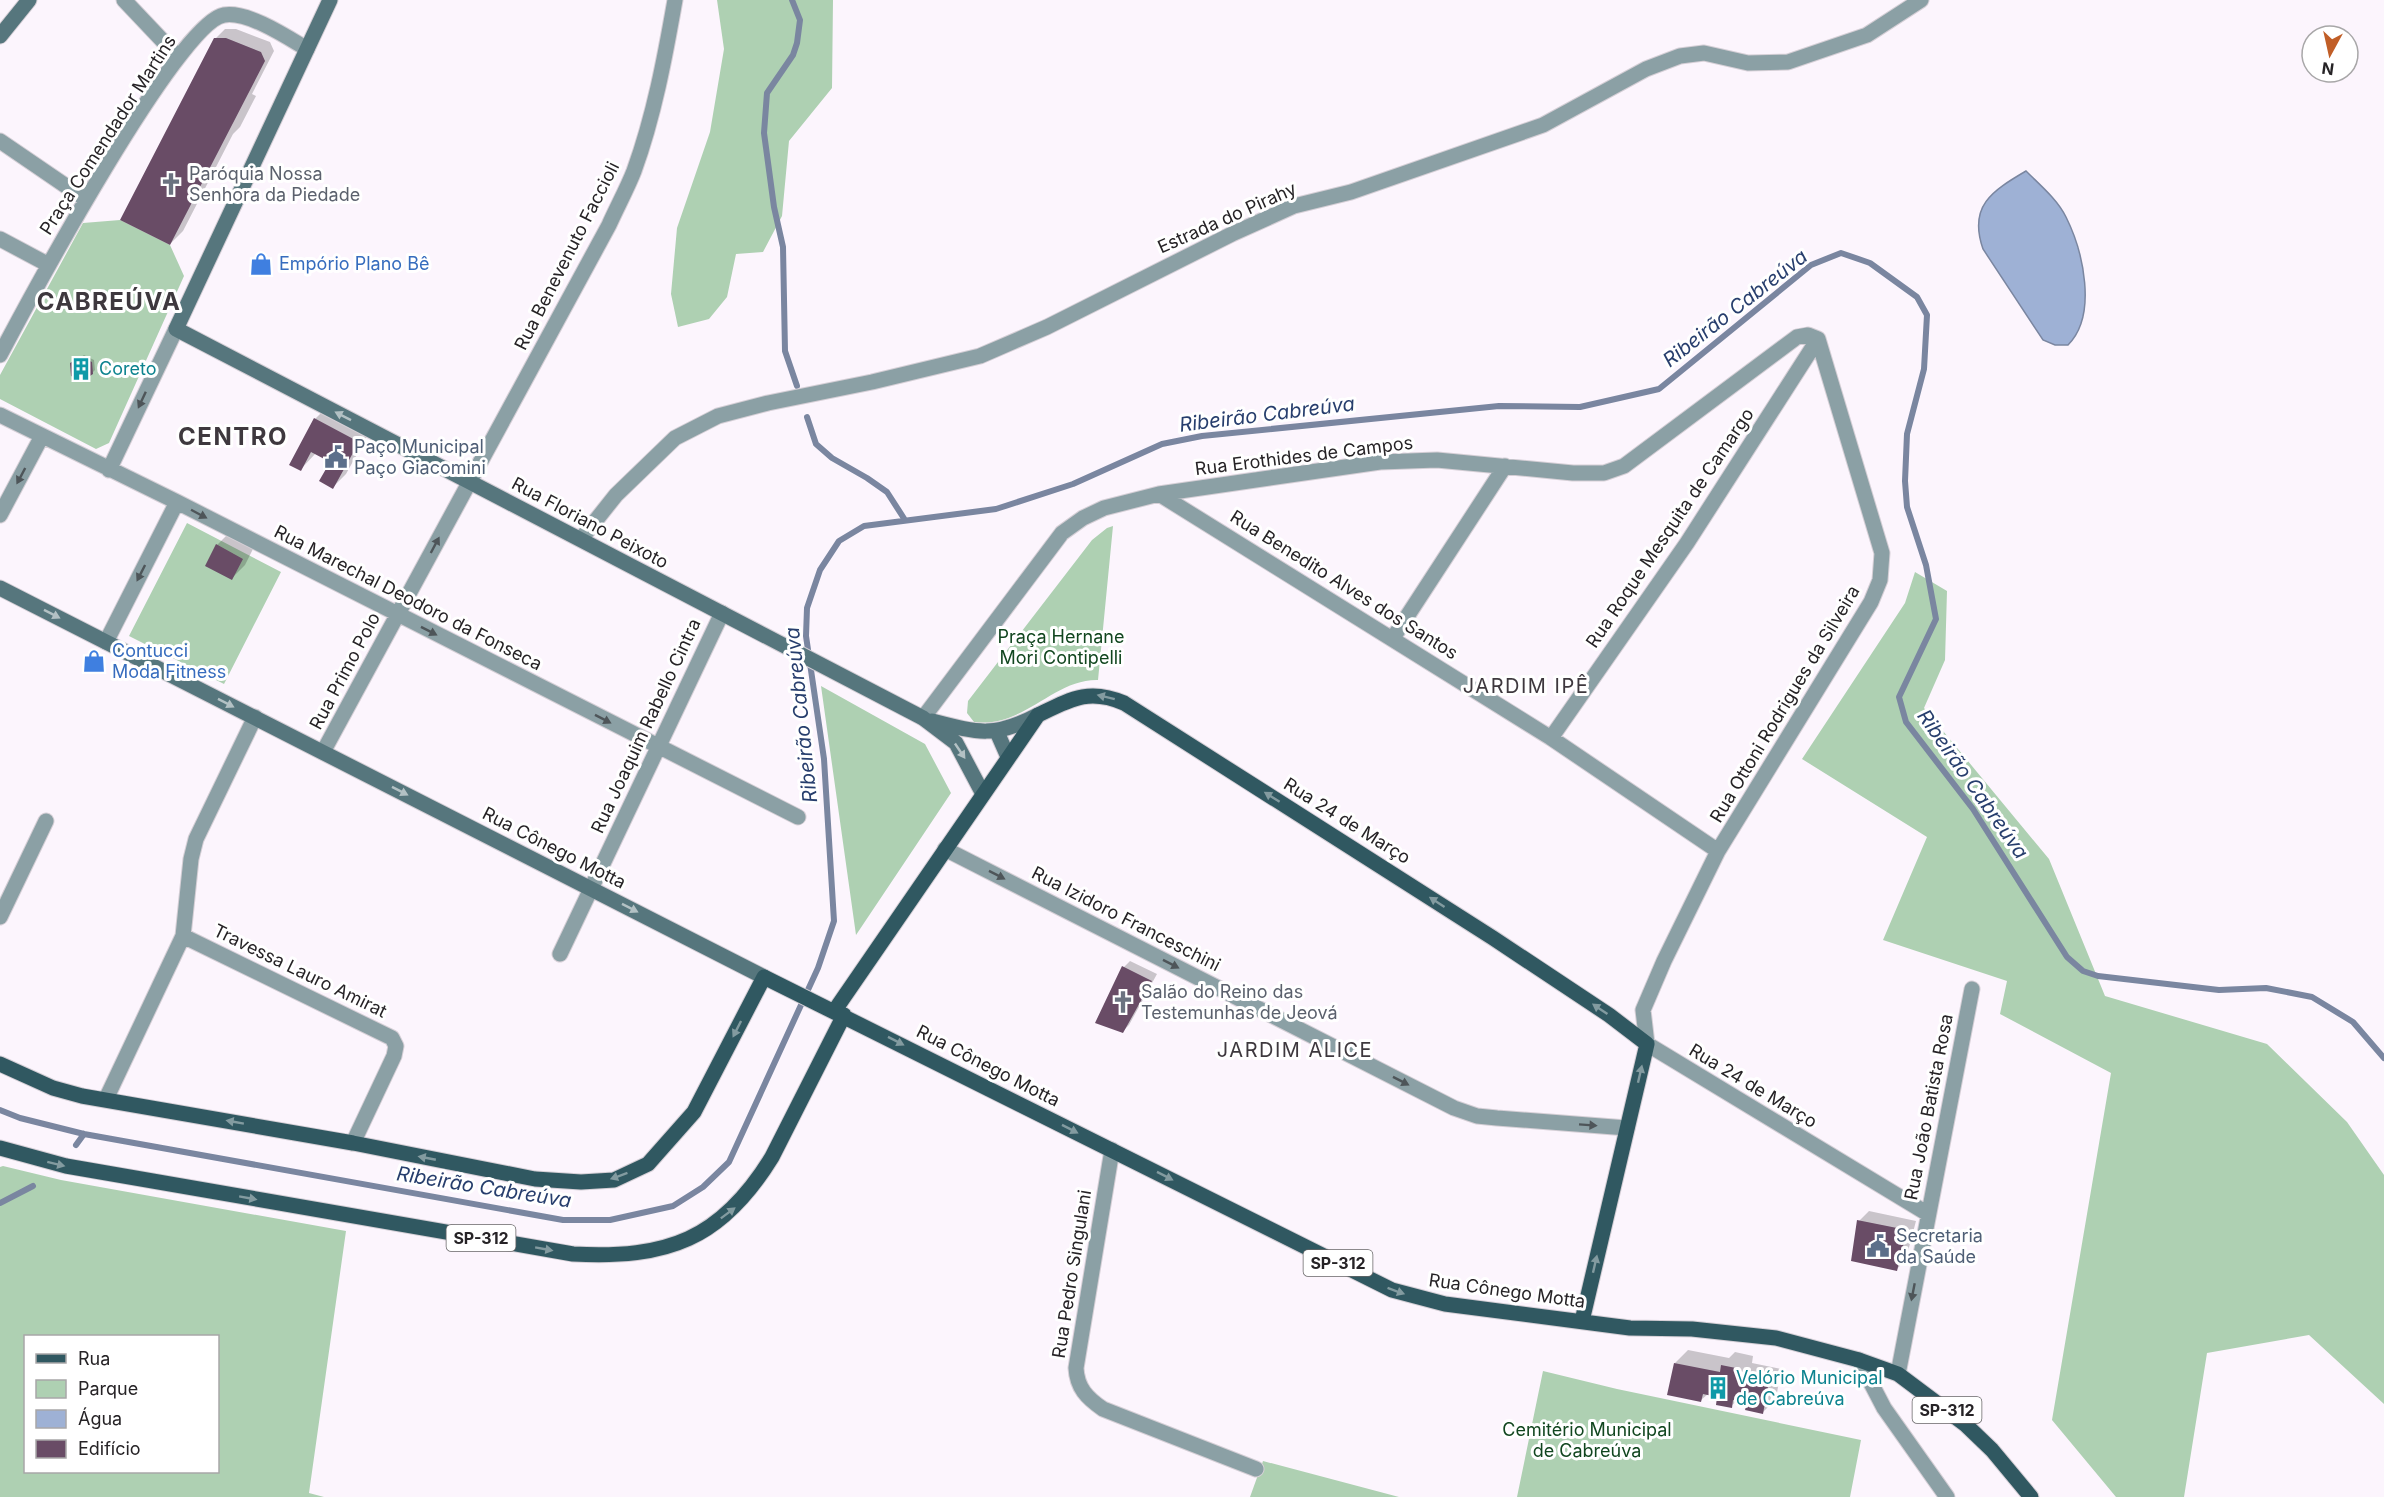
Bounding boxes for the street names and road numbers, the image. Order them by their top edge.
street label: Praça Comendador Martins [35,31,180,238]
street label: Rua Benevenuto Faccioli [510,158,623,353]
street label: Estrada do Pirahy [1154,178,1299,258]
street label: Rua Roque Mesquita de Camargo [1581,404,1758,651]
street label: Rua Erothides de Campos [1194,432,1414,479]
street label: Rua Floriano Peixoto [508,472,672,573]
street label: Rua Benedito Alves dos Santos [1227,506,1462,663]
street label: Rua Marechal Deodoro da Fonseca [271,521,546,674]
street label: Rua Ottoni Rodrigues da Silveira [1705,582,1864,826]
street label: Rua Primo Polo [305,609,384,733]
street label: Rua Joaquim Rabello Cintra [587,615,705,836]
street label: Rua 24 de Março [1280,773,1414,868]
street label: Rua Cônego Motta [479,802,629,893]
street label: Rua Izidoro Franceschini [1028,862,1224,975]
street label: Travessa Lauro Amirat [210,919,390,1022]
street label: Rua João Batista Rosa [1900,1012,1957,1202]
street label: Rua Cônego Motta [913,1020,1063,1111]
street label: Rua 24 de Março [1686,1039,1821,1132]
street label: Rua Pedro Singulani [1048,1188,1095,1360]
road number: SP-312 [446,1225,516,1251]
road number: SP-312 [1304,1250,1372,1276]
street label: Rua Cônego Motta [1427,1269,1587,1312]
road number: SP-312 [1912,1397,1982,1423]

